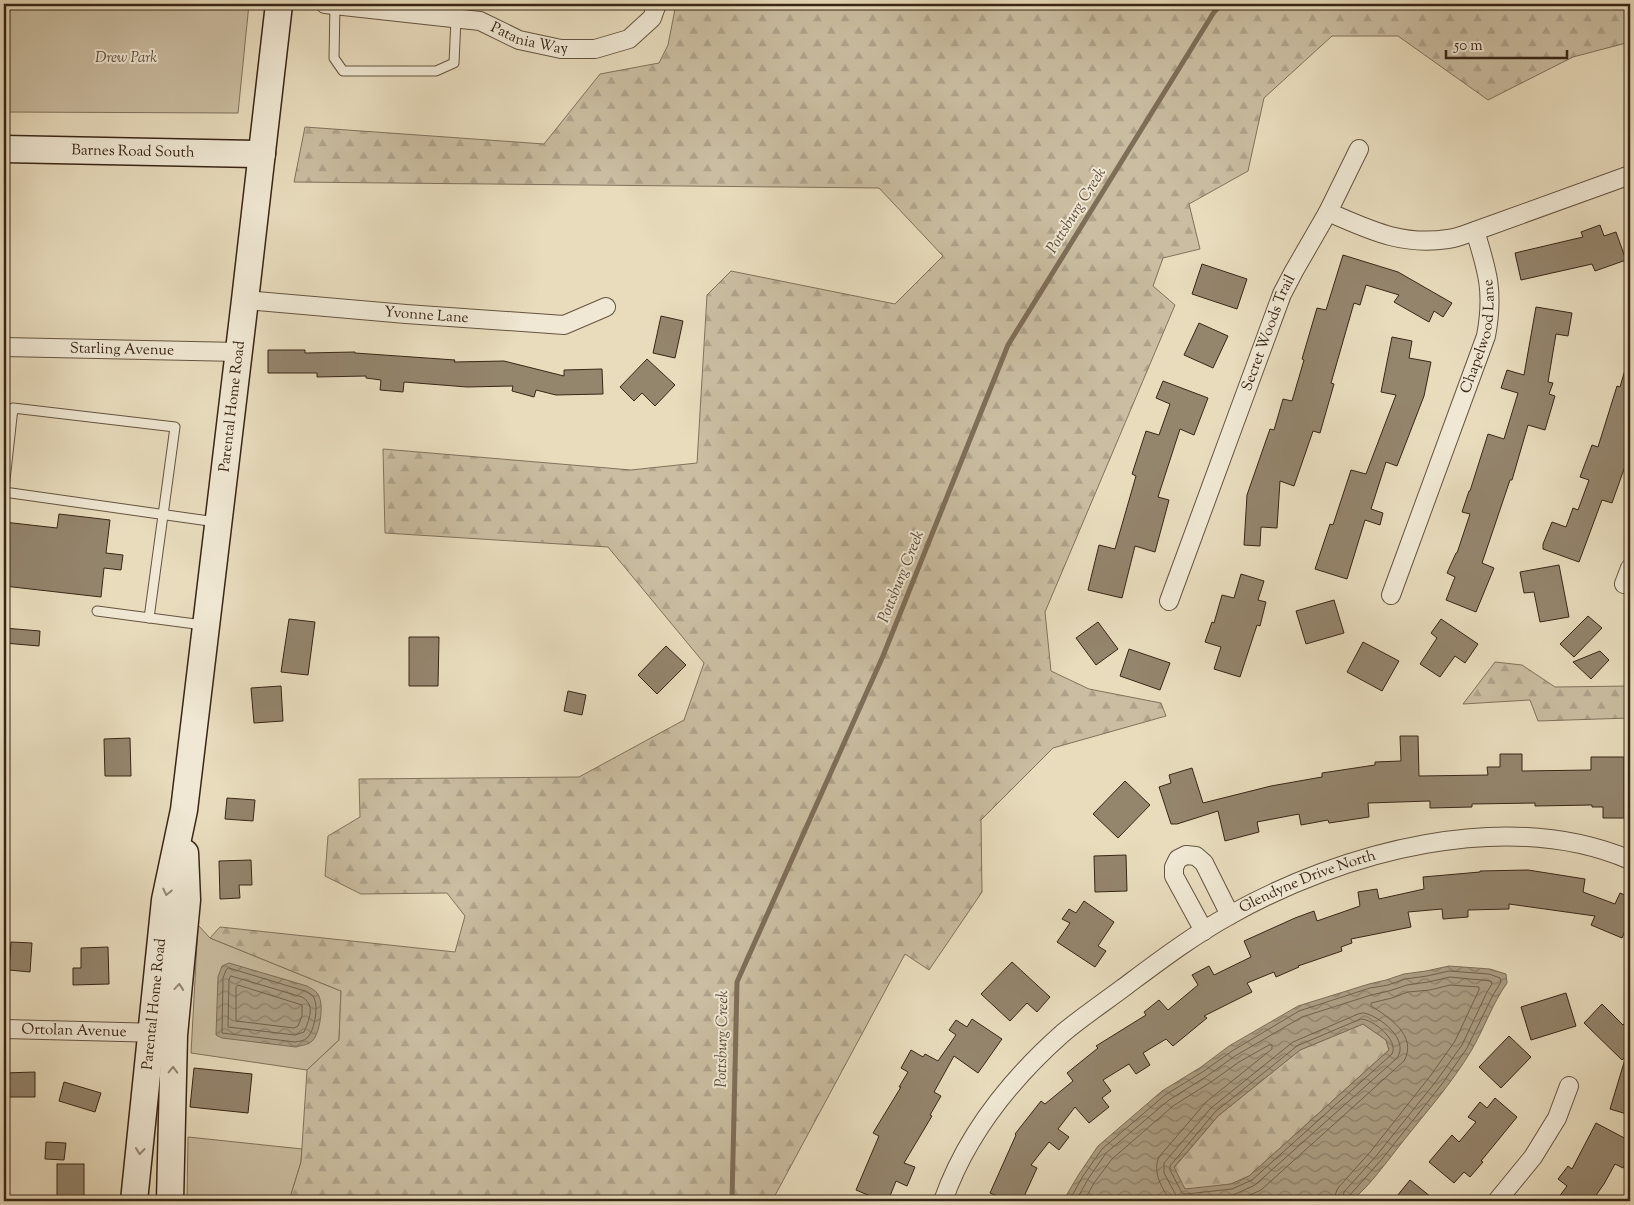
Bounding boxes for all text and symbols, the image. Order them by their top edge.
street label: Patania Way [487,17,568,59]
scale bar [1446,28,1568,60]
text: 50 m [1453,36,1483,57]
park label: Drew Park [95,48,157,69]
street label: Barnes Road South [71,140,195,163]
water label: Pottsburg Creek [1041,164,1113,258]
street label: Secret Woods Trail [1237,271,1301,394]
street label: Chapelwood Lane [1455,278,1500,397]
street label: Yvonne Lane [383,302,469,329]
street label: Starling Avenue [70,338,174,361]
street label: Parental Home Road [214,339,251,473]
water label: Pottsburg Creek [873,527,931,627]
street label: Glendyne Drive North [1235,845,1378,919]
one-way arrow [162,887,173,896]
street label: Parental Home Road [137,937,172,1071]
one-way arrow [173,982,184,990]
water label: Pottsburg Creek [711,990,735,1088]
street label: Ortolan Avenue [21,1019,127,1043]
one-way arrow [168,1066,179,1074]
one-way arrow [135,1148,146,1156]

